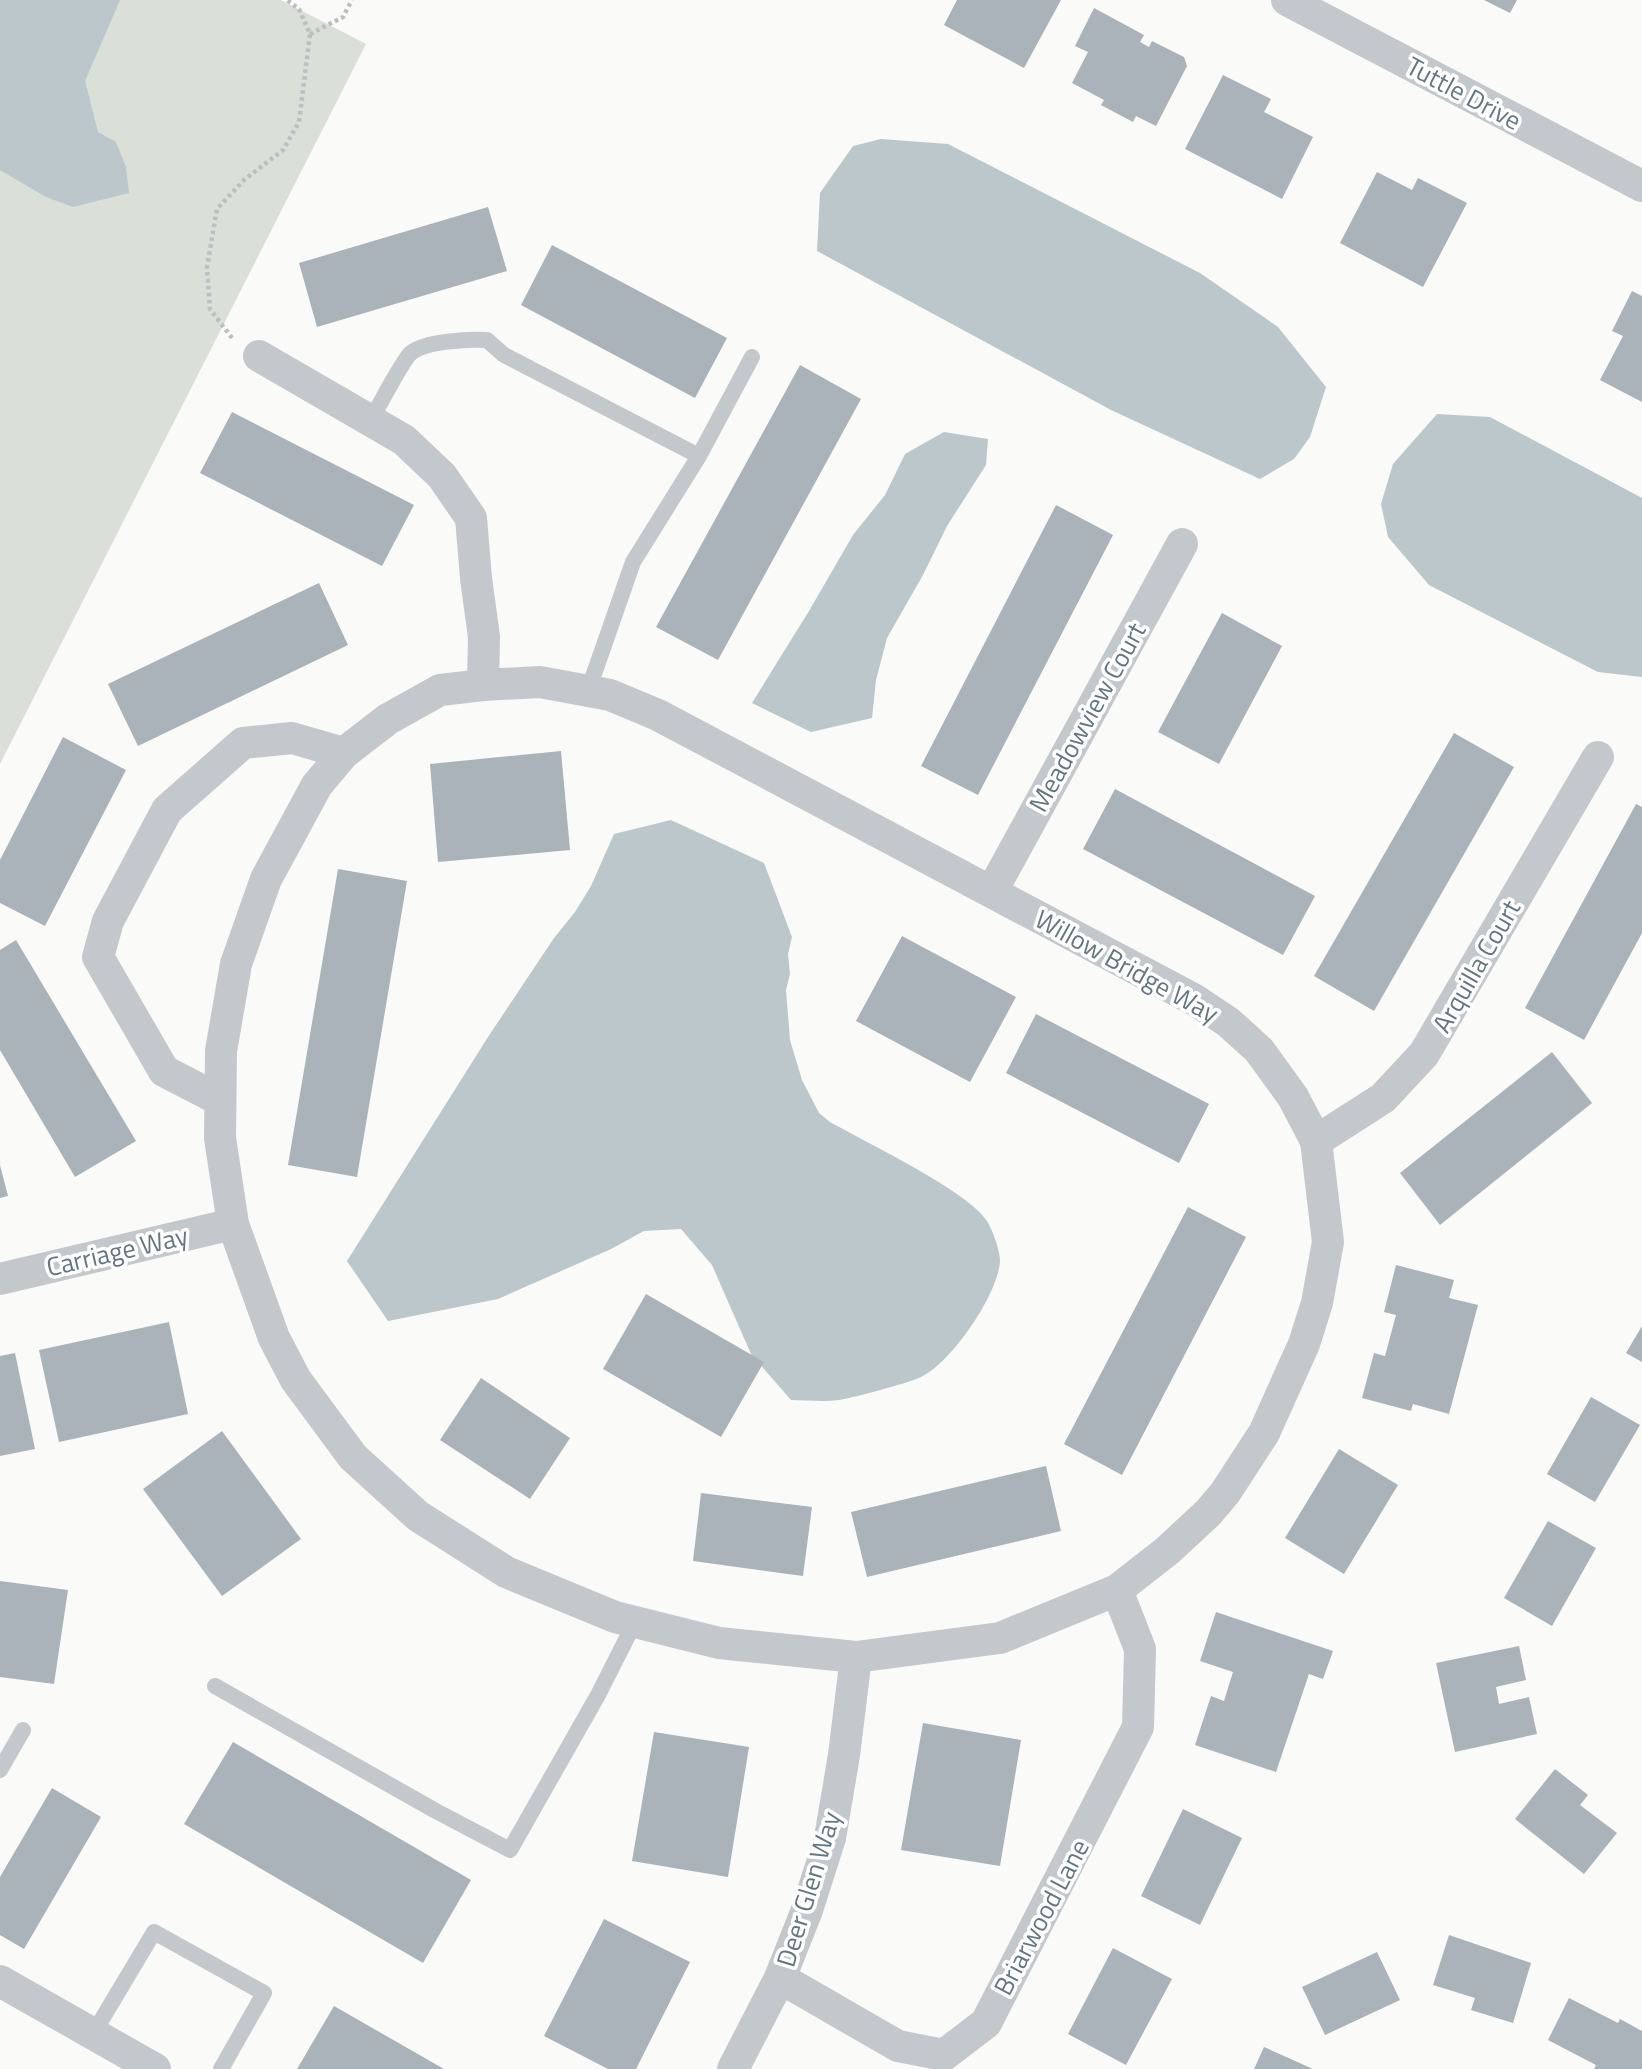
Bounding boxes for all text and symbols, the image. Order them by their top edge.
street label: Tuttle Drive [1400,46,1528,140]
street label: Meadowview Court [1019,615,1155,819]
street label: Arquilla Court [1422,892,1530,1040]
street label: Willow Bridge Way [1028,899,1226,1033]
street label: Carriage Way [42,1216,192,1286]
street label: Deer Glen Way [766,1806,850,1972]
street label: Briarwood Lane [983,1832,1099,2002]

